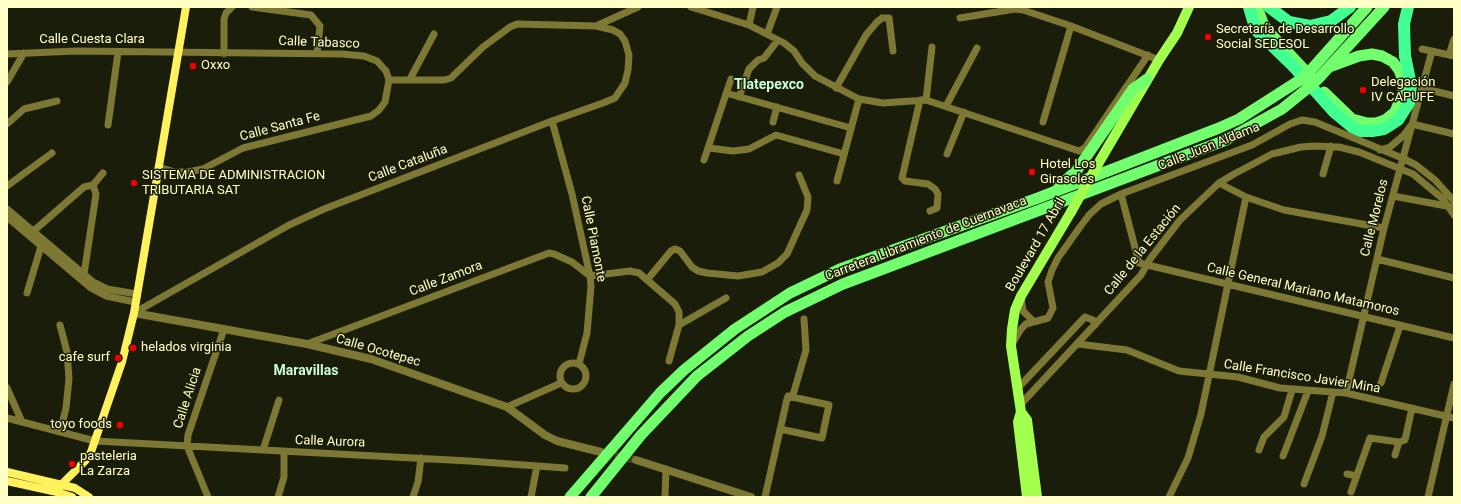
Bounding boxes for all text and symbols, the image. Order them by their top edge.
place label: Secretaría de Desarrollo Social SEDESOL [1216,22,1354,53]
street label: Calle Cuesta Clara [39,32,145,48]
marker: Secretaría de Desarrollo Social SEDESOL [1203,32,1213,42]
street label: Calle Tabasco [278,34,360,52]
place label: Oxxo [201,58,230,74]
marker: Oxxo [188,61,198,71]
place label: Delegación IV CAPUFE [1371,75,1435,106]
district label: Tlatepexco [734,77,804,93]
marker: Delegación IV CAPUFE [1358,85,1368,95]
street label: Calle Santa Fe [238,109,322,145]
street label: Calle Juan Aldama [1156,119,1262,175]
street label: Calle Cataluña [366,142,450,186]
place label: Hotel Los Girasoles [1040,157,1095,188]
marker: Hotel Los Girasoles [1027,167,1037,177]
place label: SISTEMA DE ADMINISTRACION TRIBUTARIA SAT [142,168,325,199]
marker: SISTEMA DE ADMINISTRACION TRIBUTARIA SAT [129,178,139,188]
street label: Calle Morelos [1358,178,1392,258]
street label: Carretera Libramiento de Cuernavaca [823,193,1029,285]
street label: Calle Piamonte [577,195,609,283]
street label: Boulevard 17 Abril [1003,196,1069,294]
street label: Calle de la Estación [1101,201,1185,299]
street label: Calle Zamora [407,258,485,300]
street label: Calle General Mariano Matamoros [1205,260,1401,320]
street label: Calle Ocotepec [334,331,422,371]
place label: helados virginia [141,340,232,356]
marker: helados virginia [128,343,138,353]
place label: cafe surf [59,350,110,366]
marker: cafe surf [113,353,123,363]
street label: Calle Francisco Javier Mina [1223,357,1381,397]
district label: Maravillas [274,363,338,379]
street label: Calle Alicia [171,365,205,431]
place label: toyo foods [50,417,112,433]
marker: toyo foods [115,420,125,430]
street label: Calle Aurora [295,433,365,451]
place label: pasteleria La Zarza [80,449,137,480]
marker: pasteleria La Zarza [67,459,77,469]

